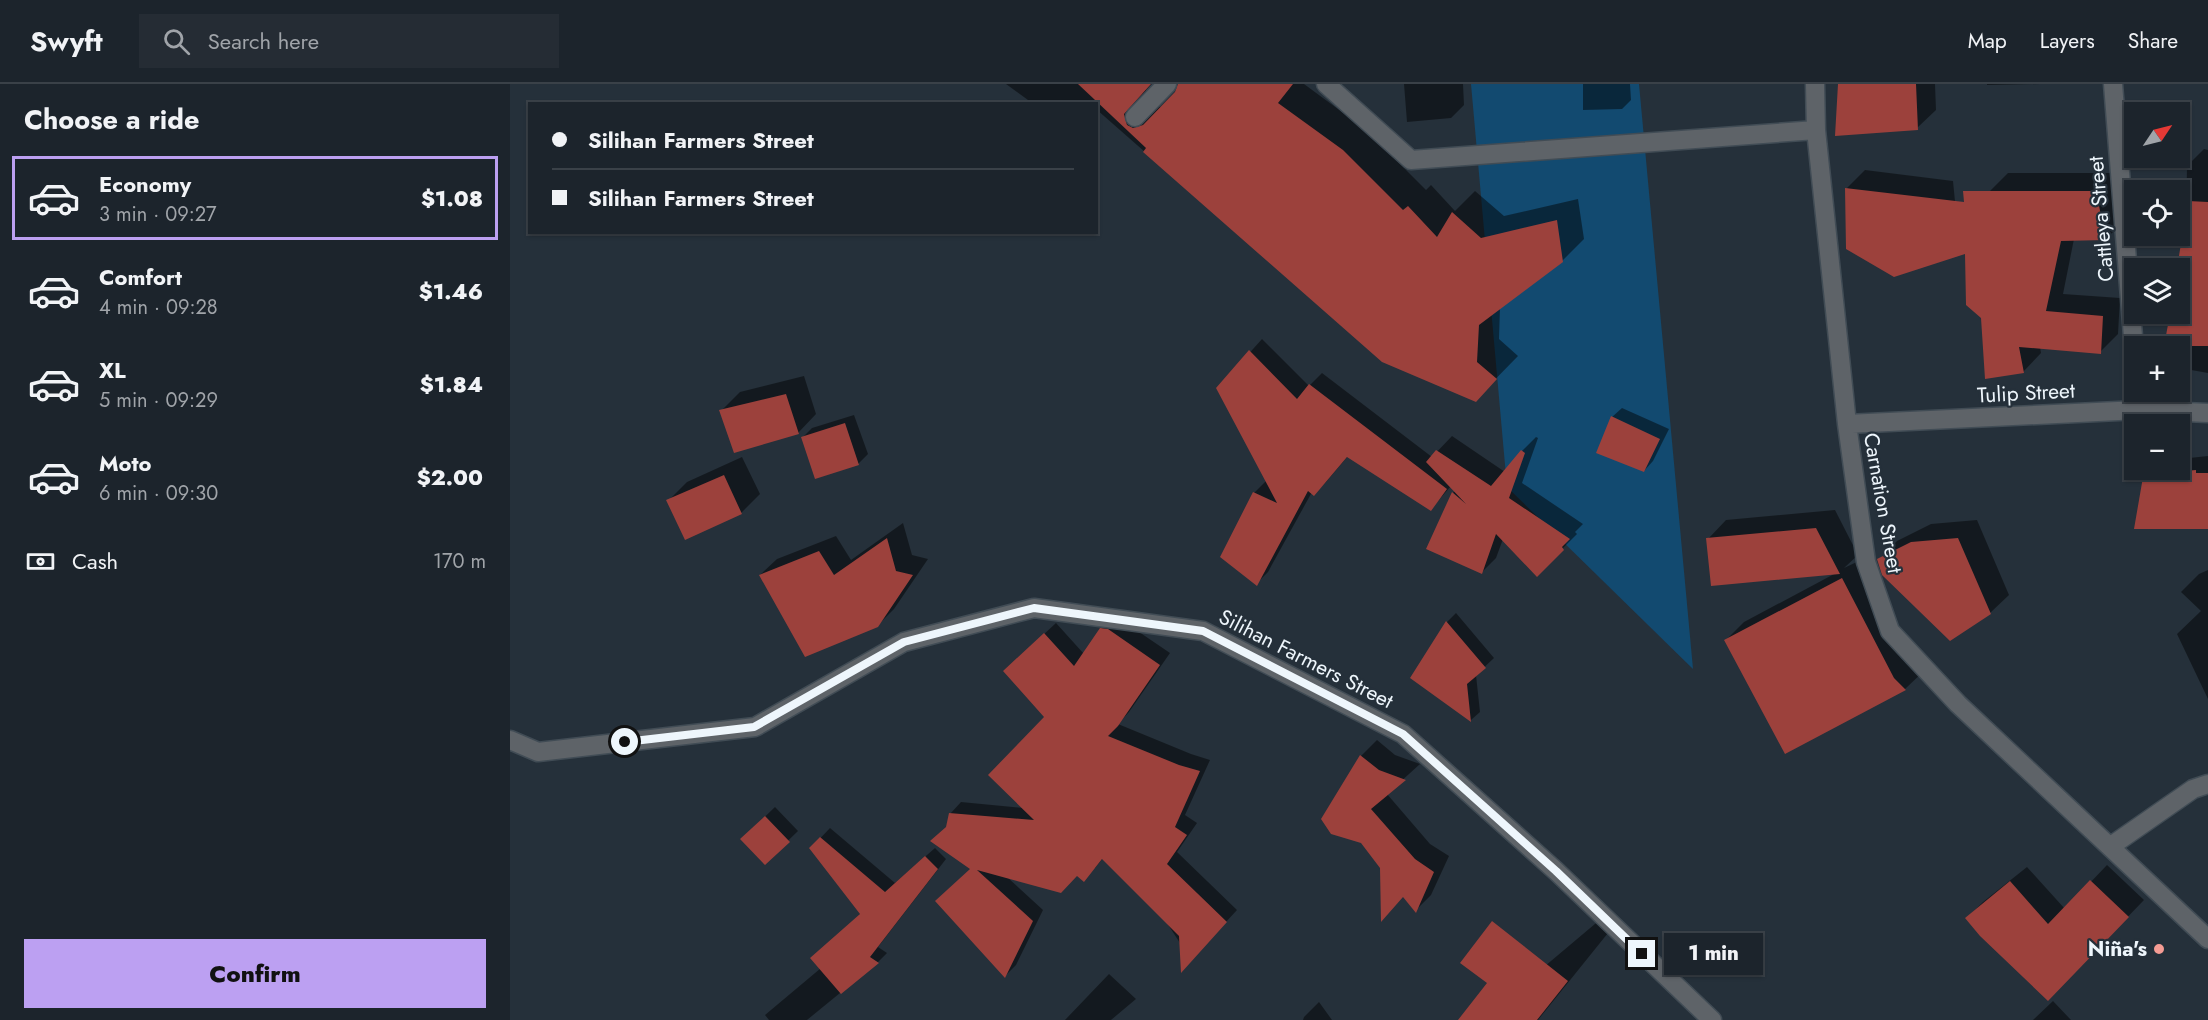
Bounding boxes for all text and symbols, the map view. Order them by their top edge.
search box [139,14,559,68]
text: Swyft [30,21,103,62]
icon: search [160,25,193,58]
text: Search here [208,25,319,57]
text: Map [1968,26,2007,56]
text: Layers [2040,26,2095,56]
text: Share [2128,26,2178,56]
text: Choose a ride [24,100,199,139]
north arrow [2124,102,2190,168]
map controls [2124,102,2190,480]
text: Silihan Farmers Street [588,124,814,156]
street label: Cattleya Street [2081,155,2121,283]
text: Economy [99,168,191,200]
icon: car [27,171,81,225]
button: locate [2124,180,2190,246]
text: $1.08 [421,182,483,214]
text: Silihan Farmers Street [588,182,814,214]
text: 3 min · 09:27 [99,200,217,229]
button: layers [2124,258,2190,324]
text: Comfort [99,261,182,293]
icon: car [27,264,81,318]
text: $1.46 [419,275,483,307]
text: 4 min · 09:28 [99,293,218,322]
button: + [2124,336,2190,402]
text: XL [99,354,126,386]
icon: car [27,357,81,411]
text: $1.84 [420,368,483,400]
street label: Tulip Street [1976,375,2076,411]
text: 5 min · 09:29 [99,386,218,415]
button: − [2124,414,2190,480]
street label: Carnation Street [1856,430,1910,576]
text: Moto [99,447,152,479]
icon: car [27,450,81,504]
text: $2.00 [417,461,483,493]
text: 6 min · 09:30 [99,479,218,508]
icon: cash [24,545,57,578]
text: Cash [72,545,118,577]
text: 170 m [433,547,486,576]
street label: Silihan Farmers Street [1214,602,1398,716]
route start [611,728,638,755]
callout: 1 min [1663,933,1762,975]
place label: Niña's [2088,934,2147,964]
button: Confirm [24,939,486,1008]
text: 1 min [1688,939,1739,968]
route end [1628,940,1655,967]
marker: Niña's [2152,942,2166,956]

